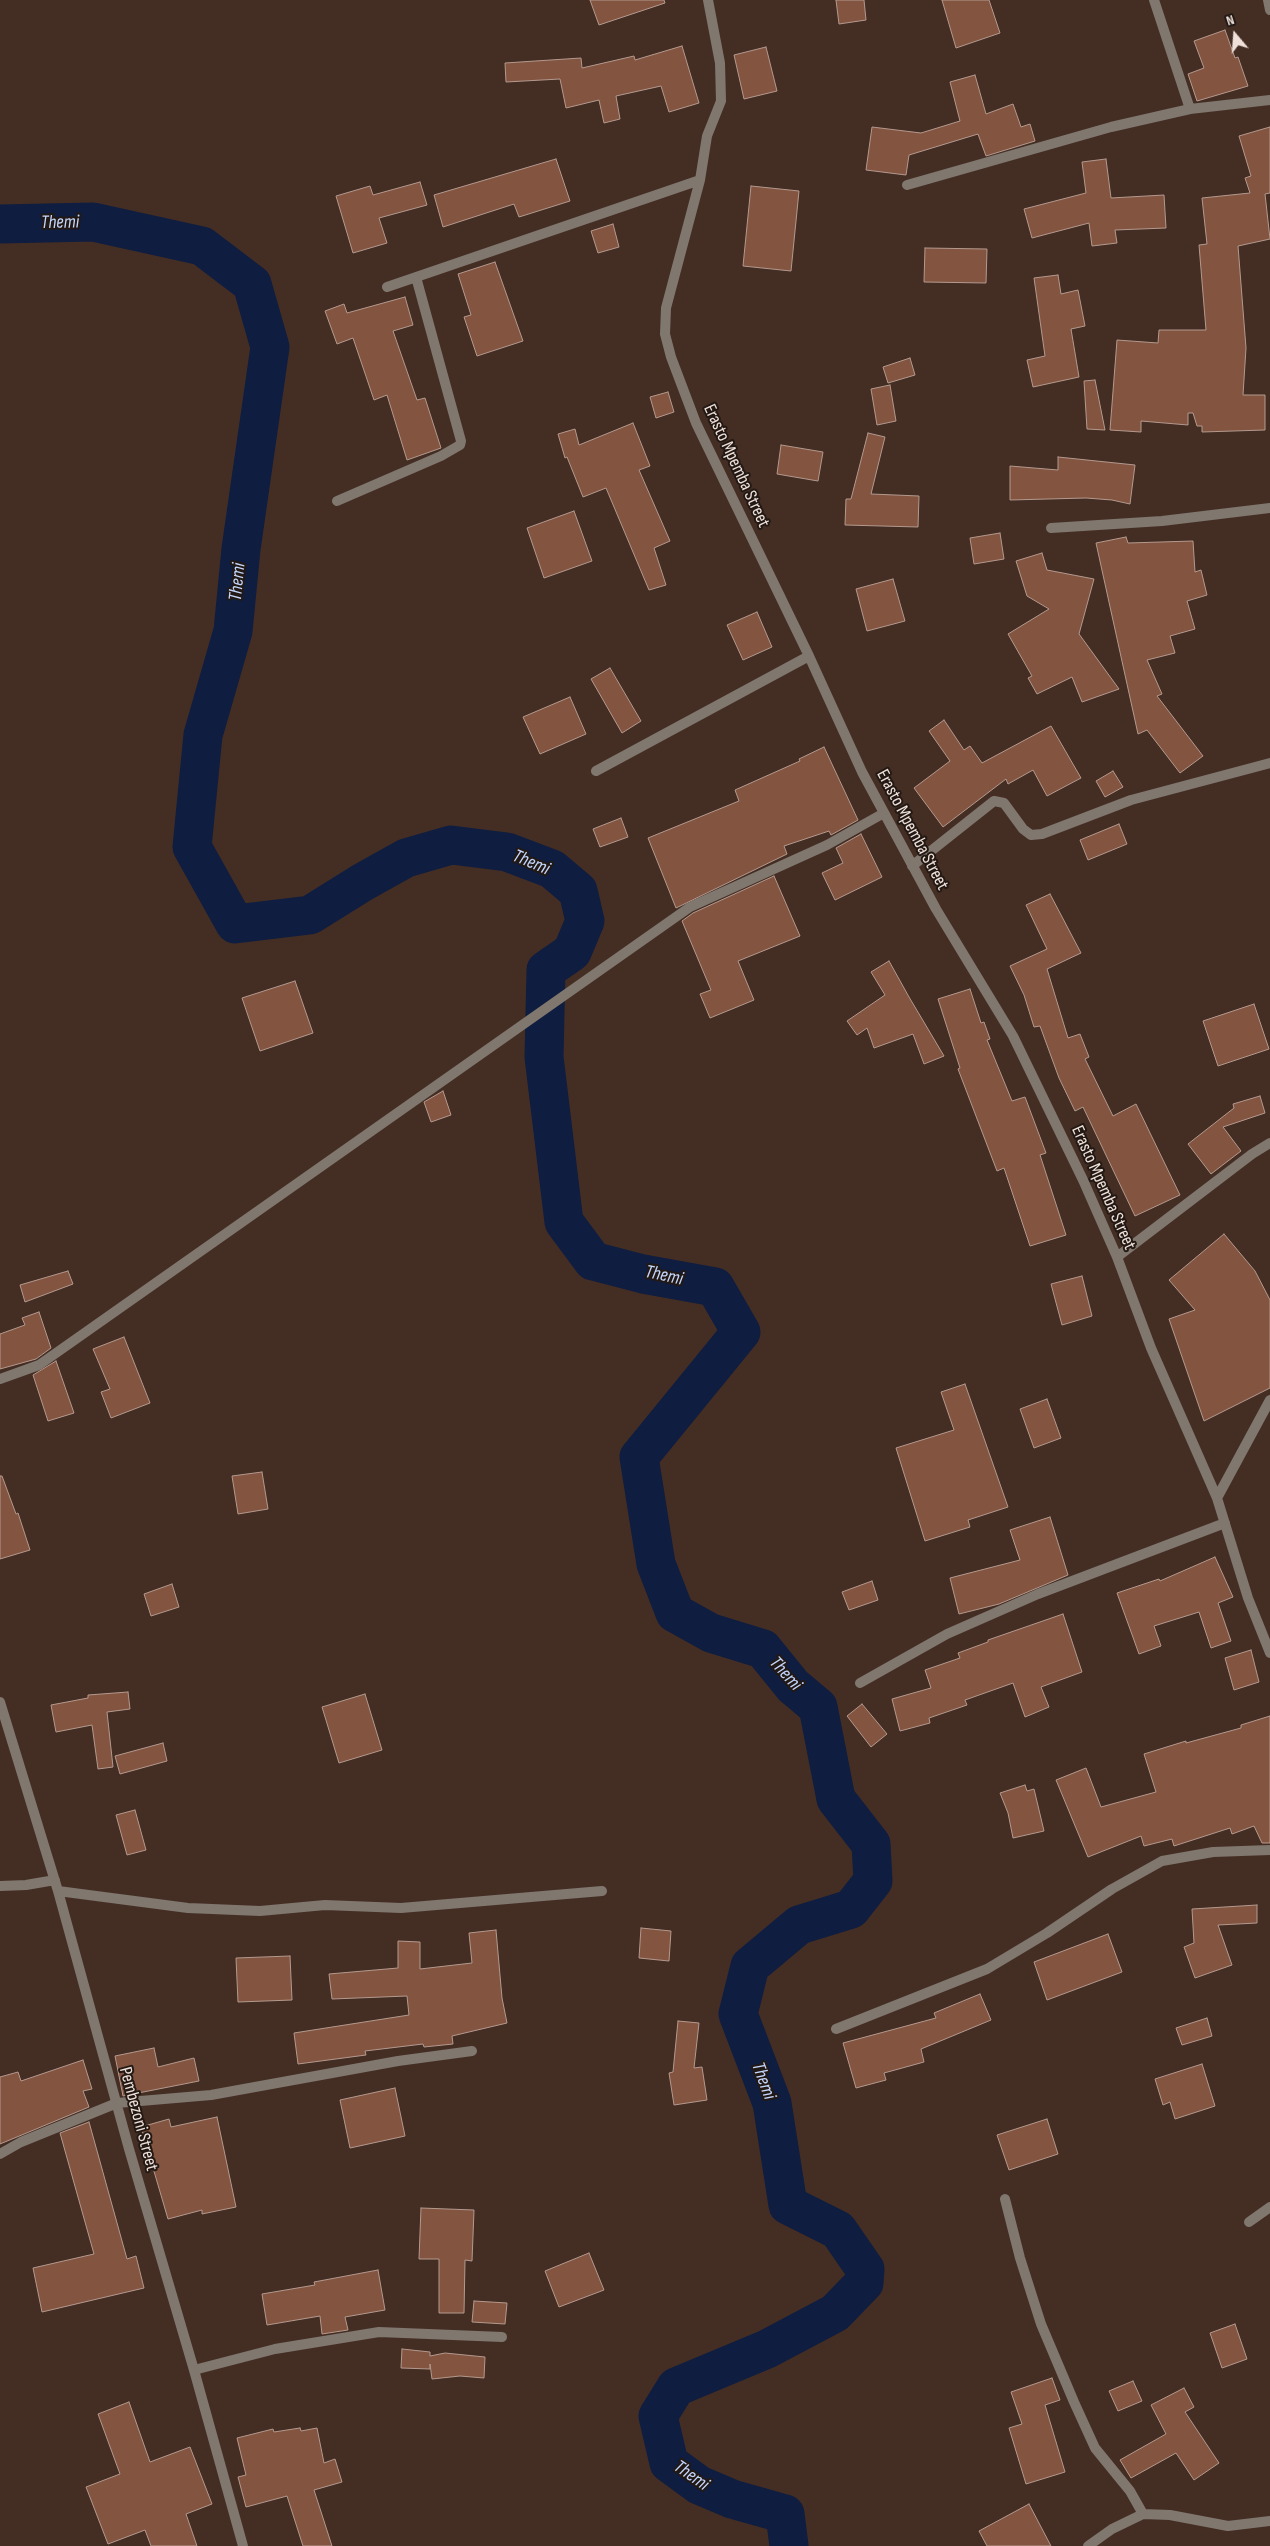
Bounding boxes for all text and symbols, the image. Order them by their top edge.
north arrow [1210,10,1260,60]
text: N [1224,11,1236,30]
water label: Themi [41,211,79,235]
street label: Erasto Mpemba Street [698,401,774,531]
water label: Themi [225,562,251,602]
street label: Erasto Mpemba Street [871,766,953,894]
water label: Themi [509,845,553,881]
street label: Erasto Mpemba Street [1066,1123,1140,1253]
water label: Themi [643,1261,685,1291]
water label: Themi [764,1652,806,1696]
water label: Themi [746,2059,780,2103]
street label: Pembezoni Street [114,2065,162,2173]
water label: Themi [669,2456,713,2496]

